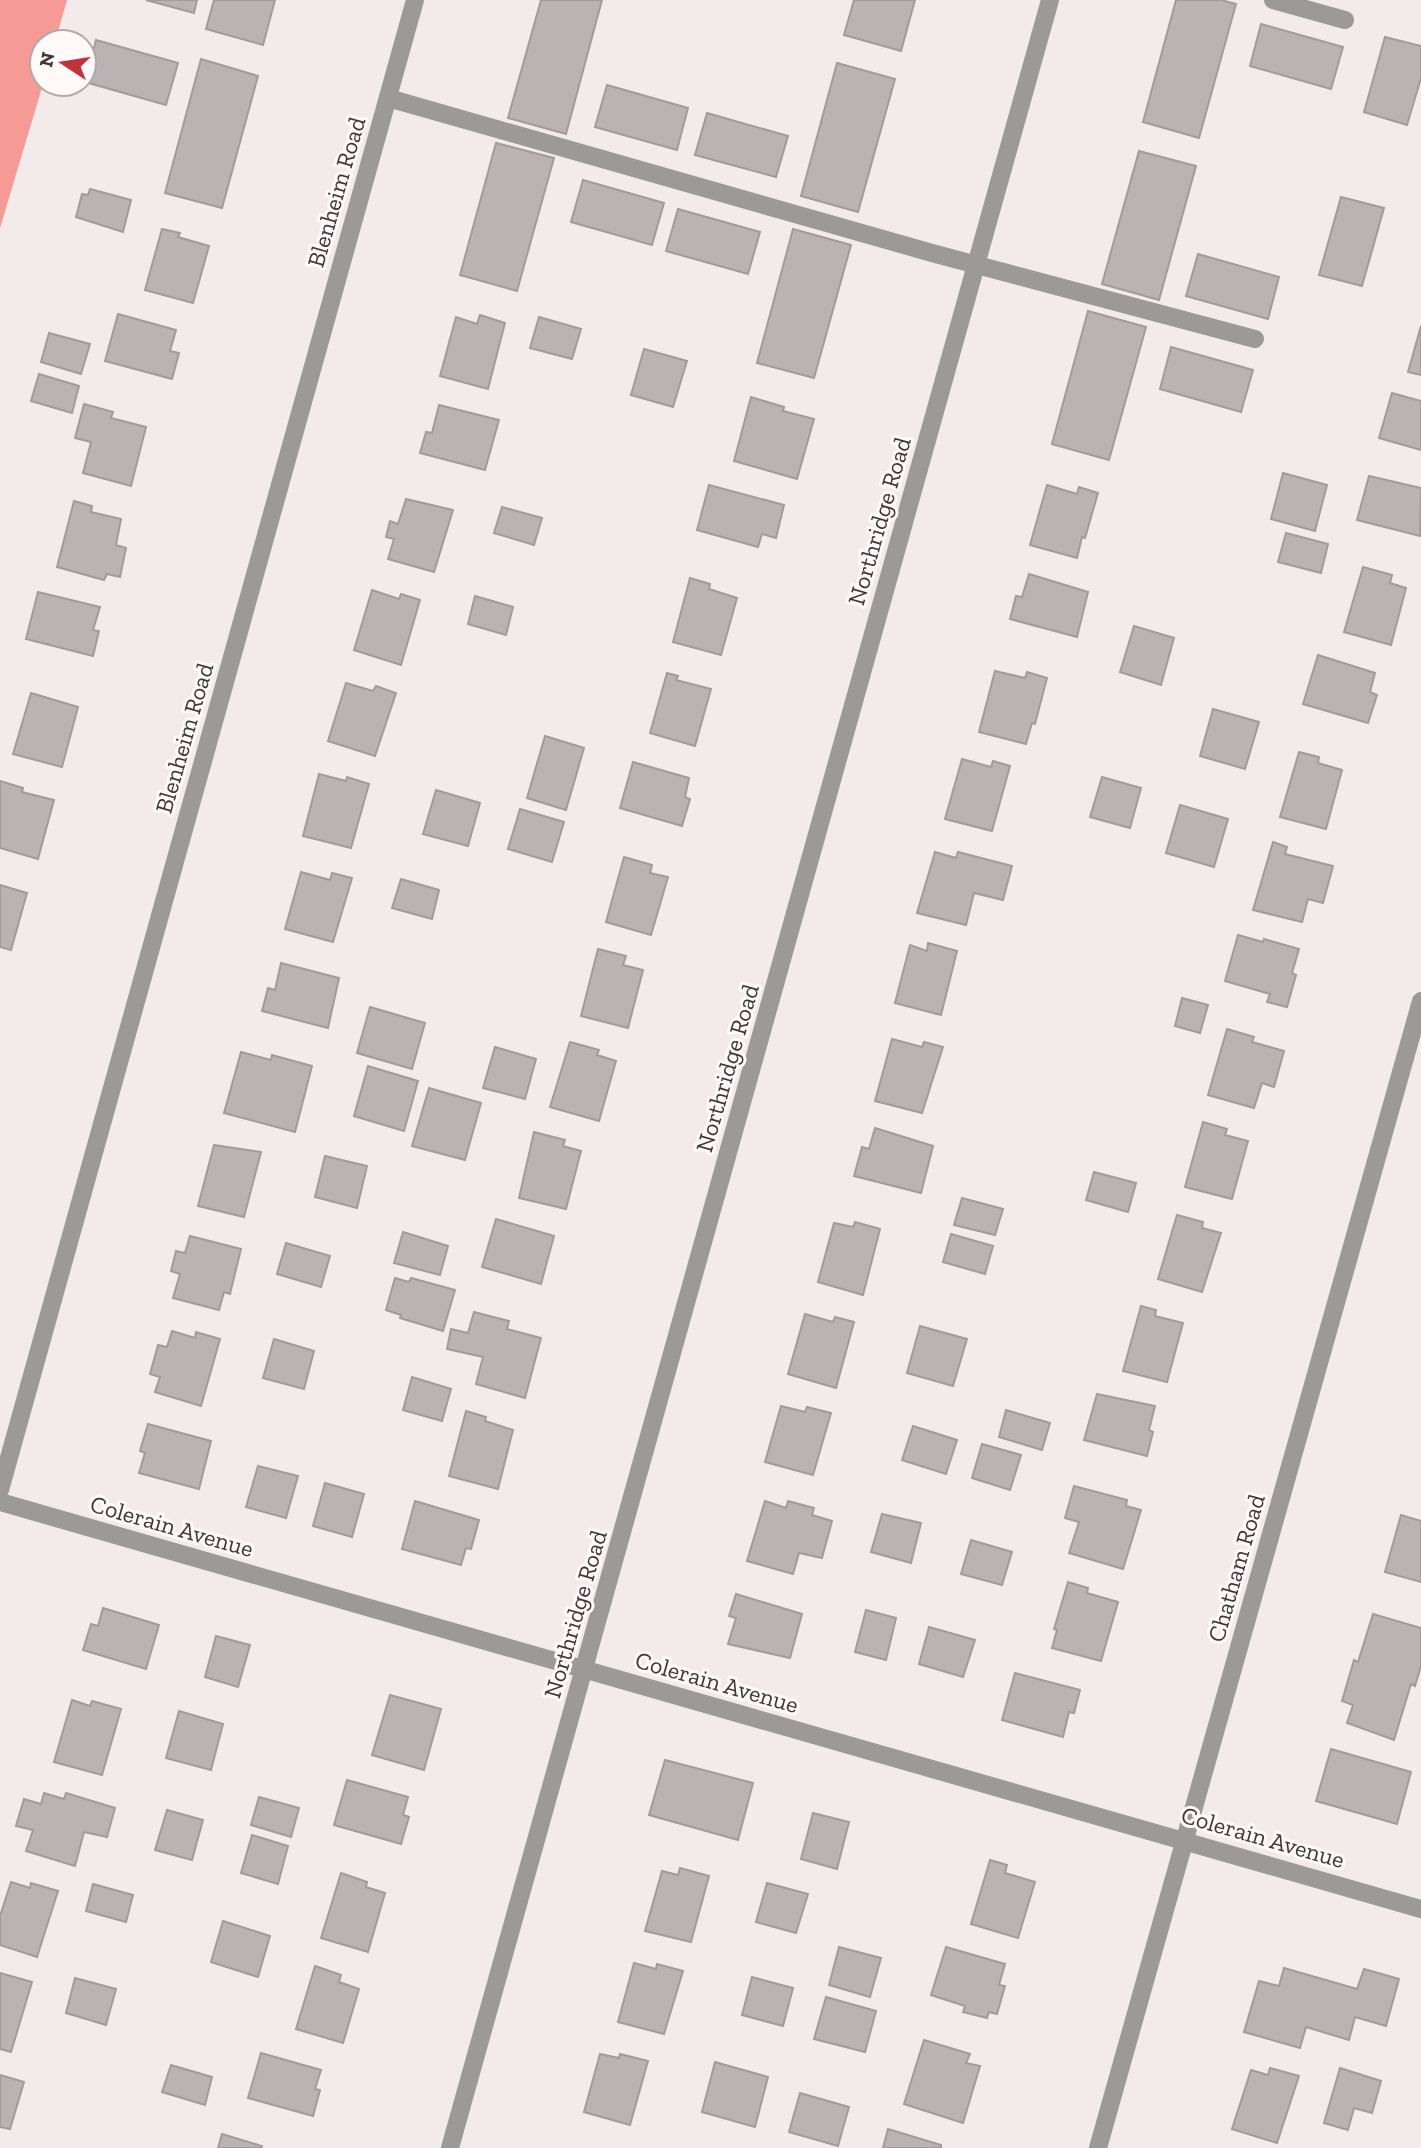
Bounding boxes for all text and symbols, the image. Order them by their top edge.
north arrow [28,28,98,98]
text: N [34,50,60,69]
street label: Blenheim Road [301,114,371,270]
street label: Northridge Road [841,434,917,608]
street label: Blenheim Road [149,660,219,816]
street label: Northridge Road [689,981,765,1155]
street label: Colerain Avenue [87,1489,257,1563]
street label: Chatham Road [1201,1491,1271,1645]
street label: Northridge Road [537,1527,613,1701]
street label: Colerain Avenue [632,1645,802,1719]
street label: Colerain Avenue [1178,1800,1348,1874]

